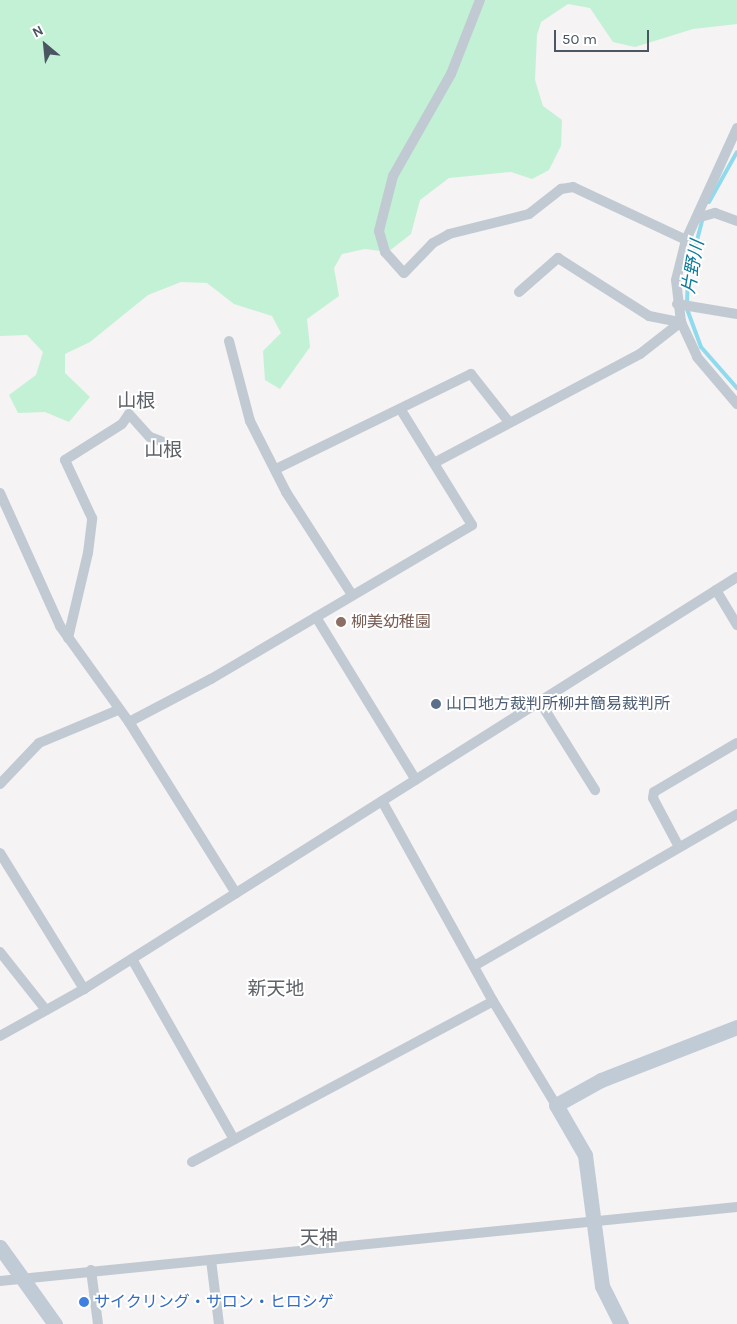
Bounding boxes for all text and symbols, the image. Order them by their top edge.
north arrow [20,20,70,70]
scale bar [557,20,652,52]
text: N [29,21,46,41]
text: 50 m [562,30,597,48]
water label: 片野川 [678,239,708,295]
district label: 山根 [117,391,155,413]
district label: 山根 [144,440,182,462]
place label: 柳美幼稚園 [351,612,431,632]
marker: 柳美幼稚園 [335,616,347,628]
place label: 山口地方裁判所柳井簡易裁判所 [446,694,670,714]
marker: 山口地方裁判所柳井簡易裁判所 [430,698,442,710]
district label: 新天地 [248,979,304,1001]
district label: 天神 [300,1228,338,1250]
place label: サイクリング・サロン・ヒロシゲ [94,1292,334,1312]
marker: サイクリング・サロン・ヒロシゲ [78,1296,90,1308]

